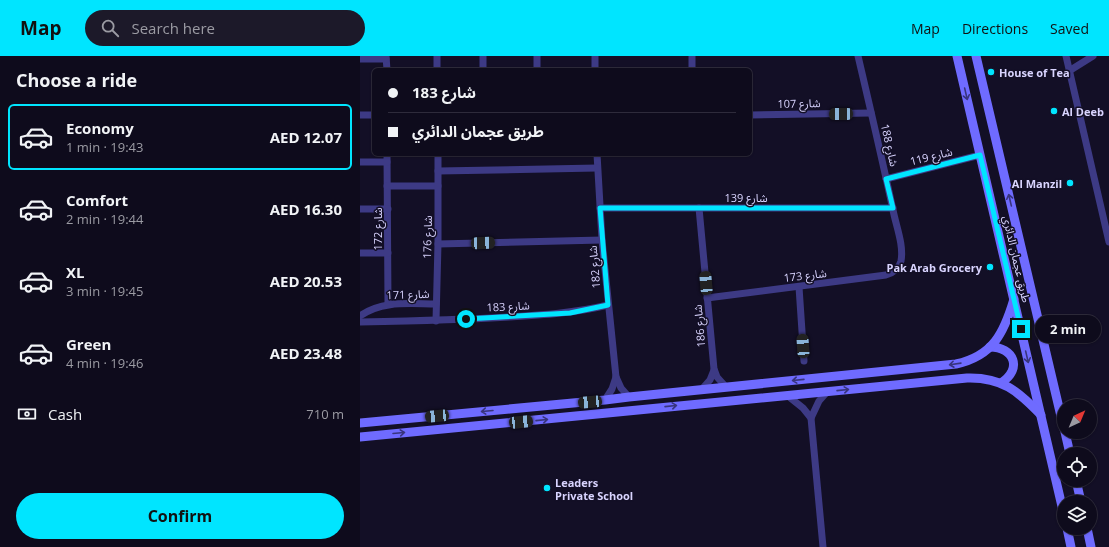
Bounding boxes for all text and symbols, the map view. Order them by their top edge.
search box [85,10,365,46]
text: Map [20,15,61,41]
icon: search [99,17,121,39]
text: Search here [131,18,215,38]
text: Map [911,19,940,38]
text: Directions [962,19,1028,38]
text: Saved [1050,19,1089,38]
place label: House of Tea [999,65,1070,80]
marker: House of Tea [986,67,996,77]
text: Choose a ride [16,68,137,92]
text: شارع 183 [412,82,476,102]
one-way arrow [962,87,970,100]
street label: شارع 107 [777,95,821,112]
place label: Al Deeb [1062,104,1104,119]
marker: Al Deeb [1049,106,1059,116]
car [829,108,853,120]
text: Economy [66,118,134,138]
icon: car [18,119,54,155]
text: طريق عجمان الدائري [412,121,544,141]
street label: شارع 188 [877,122,902,168]
text: AED 12.07 [270,127,342,147]
text: 1 min · 19:43 [66,138,143,156]
street label: شارع 119 [908,143,954,169]
place label: Al Manzil [1012,176,1062,191]
marker: Al Manzil [1065,178,1075,188]
text: Comfort [66,190,128,210]
street label: شارع 139 [724,190,768,206]
icon: car [18,191,54,227]
one-way arrow [1006,194,1013,207]
text: AED 16.30 [270,199,342,219]
street label: شارع 172 [370,207,386,251]
text: 2 min · 19:44 [66,210,143,228]
street label: طريق عجمان الدائري [997,214,1034,304]
street label: شارع 176 [419,215,436,259]
car [471,237,495,249]
street label: شارع 182 [585,244,604,289]
place label: Pak Arab Grocery [887,260,983,275]
text: XL [66,262,84,282]
marker: Pak Arab Grocery [985,262,995,272]
icon: car [18,263,54,299]
street label: شارع 173 [783,265,828,286]
text: AED 20.53 [270,271,342,291]
car [699,271,713,295]
text: 3 min · 19:45 [66,282,143,300]
street label: شارع 171 [386,286,430,303]
street label: شارع 183 [486,297,530,316]
street label: شارع 186 [690,303,709,348]
route start [457,310,475,328]
callout: 2 min [1035,315,1101,343]
route end [1012,320,1030,338]
text: 2 min [1050,320,1086,338]
text: Green [66,334,111,354]
car [796,334,810,358]
icon: car [18,335,54,371]
text: AED 23.48 [270,343,342,363]
one-way arrow [1024,350,1032,363]
text: 4 min · 19:46 [66,354,143,372]
one-way arrow [949,360,962,368]
one-way arrow [792,376,805,383]
one-way arrow [836,387,849,394]
car [578,395,602,409]
north arrow [1057,399,1097,439]
map controls [1057,399,1097,535]
one-way arrow [664,402,677,410]
icon: cash [16,403,38,425]
text: Cash [48,404,82,424]
text: 710 m [306,405,344,423]
one-way arrow [481,408,494,415]
car [425,409,449,423]
car [508,415,534,429]
one-way arrow [535,416,548,423]
one-way arrow [392,430,405,437]
button: locate [1057,447,1097,487]
place label: Leaders Private School [555,475,633,503]
marker: Leaders Private School [542,483,552,493]
button: Confirm [16,493,344,539]
button: layers [1057,495,1097,535]

